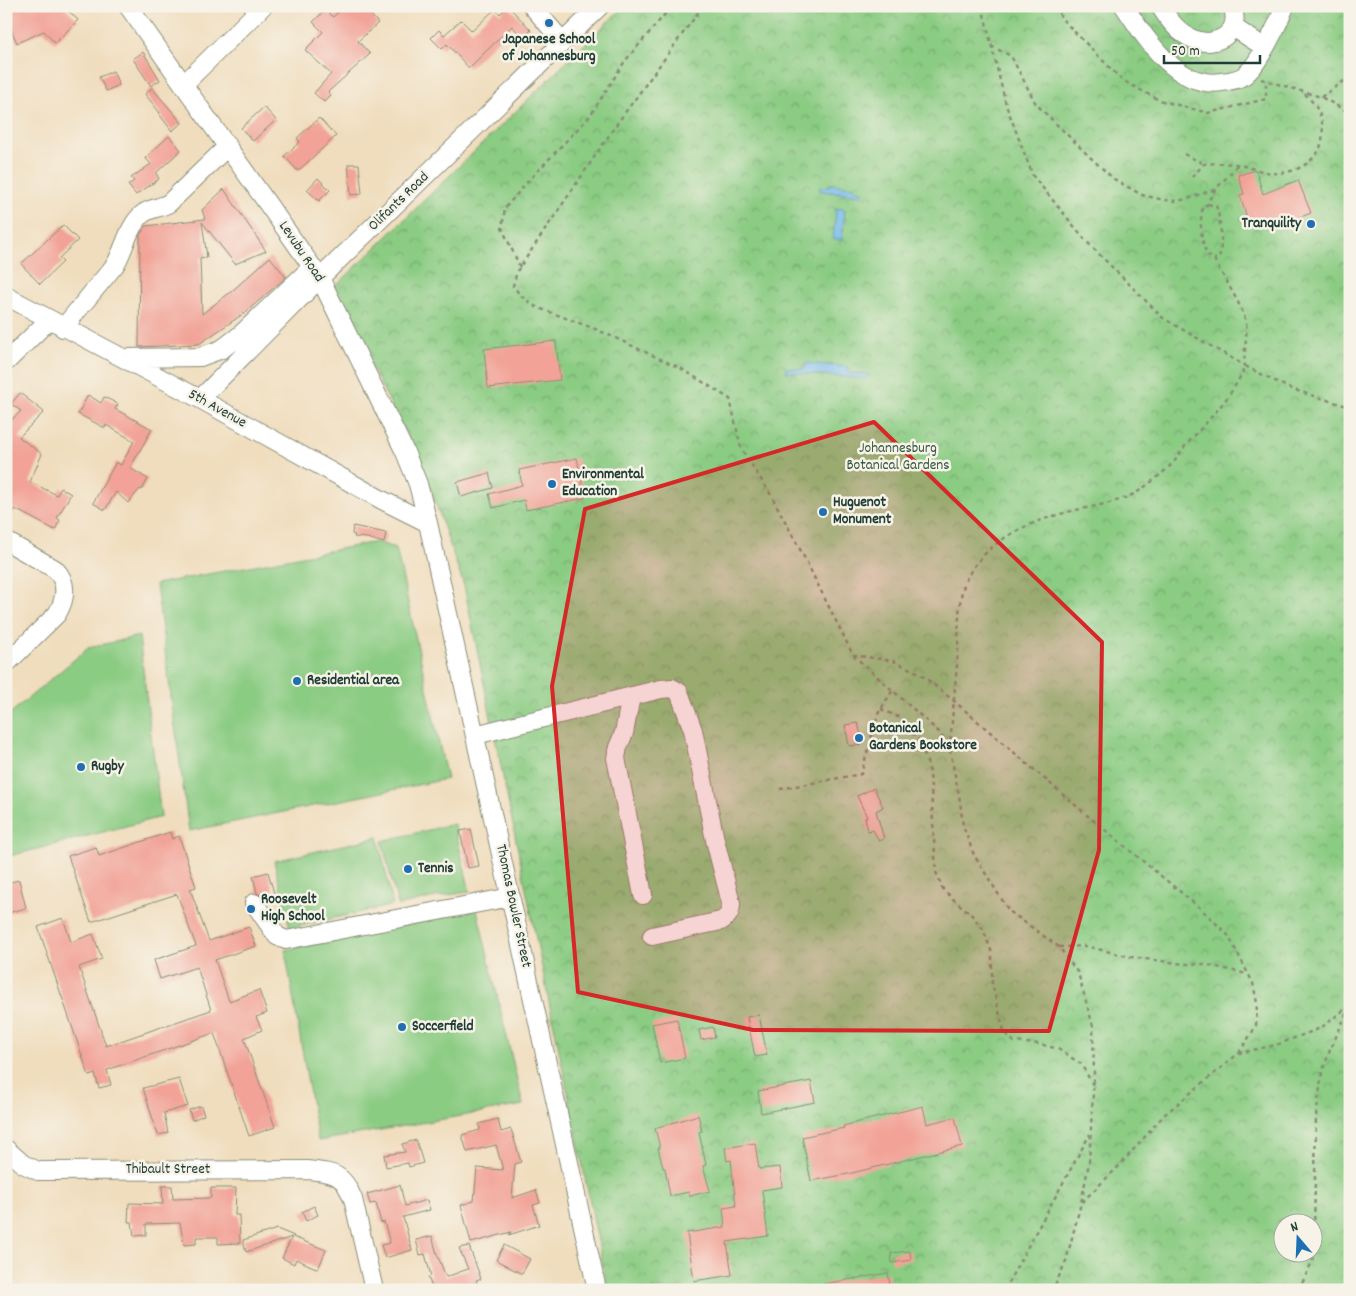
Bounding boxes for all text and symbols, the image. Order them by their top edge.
marker: Japanese School of Johannesburg [543,17,555,29]
place label: Japanese School of Johannesburg [502,29,596,68]
scale bar [1164,32,1260,64]
text: 50 m [1171,41,1200,63]
street label: Olifants Road [363,167,435,237]
place label: Tranquility [1242,213,1302,235]
street label: Levubu Road [272,217,330,287]
marker: Tranquility [1305,218,1317,230]
street label: 5th Avenue [184,384,251,434]
park label: Johannesburg Botanical Gardens [846,438,950,477]
place label: Environmental Education [562,464,644,503]
marker: Environmental Education [546,478,558,490]
place label: Huguenot Monument [833,492,892,531]
marker: Huguenot Monument [817,506,829,518]
place label: Residential area [307,670,400,692]
marker: Residential area [291,675,303,687]
place label: Botanical Gardens Bookstore [869,718,977,757]
marker: Botanical Gardens Bookstore [853,732,865,744]
place label: Rugby [91,756,125,778]
marker: Rugby [75,761,87,773]
street label: Thomas Bowler Street [489,842,537,970]
place label: Tennis [418,858,454,880]
marker: Tennis [402,863,414,875]
place label: Roosevelt High School [261,889,325,928]
marker: Roosevelt High School [245,903,257,915]
place label: Soccerfield [412,1016,474,1038]
marker: Soccerfield [396,1021,408,1033]
street label: Thibault Street [126,1159,211,1181]
north arrow [1274,1214,1324,1264]
text: N [1288,1217,1301,1238]

